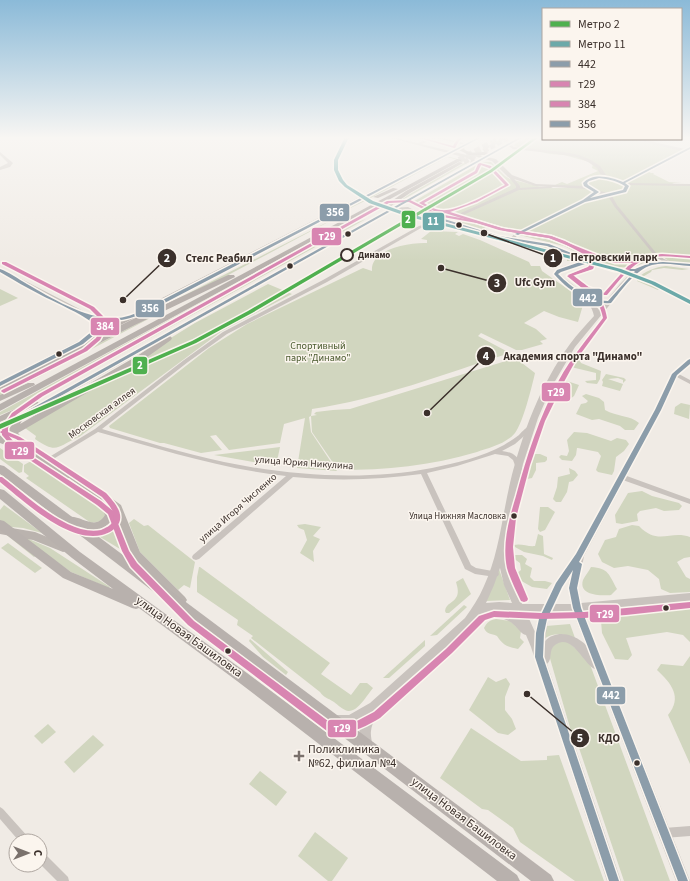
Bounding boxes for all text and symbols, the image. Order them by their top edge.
legend [542,8,682,140]
text: Метро 2 [578,16,620,33]
text: Метро 11 [578,36,626,53]
text: 442 [578,56,596,73]
text: т29 [578,76,595,93]
text: 384 [578,96,596,113]
text: 356 [578,116,596,133]
line badge: 356 [319,203,350,222]
text: 356 [326,205,344,220]
line badge: 2 [401,210,416,229]
text: 2 [405,212,411,227]
line badge: 11 [422,212,445,231]
text: 11 [427,214,439,229]
unlabelled marker [454,220,464,230]
line badge: т29 [311,227,342,246]
text: т29 [318,229,336,244]
unlabelled marker [343,229,353,239]
callout: Стелс Реабил [157,246,260,269]
callout: Петровский парк [543,246,666,269]
marker: Динамо [340,248,354,262]
place label: Динамо [358,249,390,262]
text: 2 [164,250,170,267]
text: 1 [550,250,556,267]
text: Петровский парк [570,250,658,265]
text: Стелс Реабил [185,251,253,266]
unlabelled marker [285,261,295,271]
callout: Ufc Gym [487,271,563,294]
text: 3 [494,275,500,292]
text: Ufc Gym [515,275,555,290]
line badge: 442 [572,288,603,307]
text: 442 [579,291,597,306]
line badge: 356 [135,299,165,318]
text: 356 [141,301,159,316]
line badge: 384 [90,317,120,336]
text: 384 [96,319,114,334]
park label: Спортивный парк "Динамо" [285,339,351,365]
callout: Академия спорта "Динамо" [476,345,651,368]
text: 4 [483,348,490,365]
unlabelled marker [54,349,64,359]
text: Академия спорта "Динамо" [502,349,643,364]
line badge: 2 [132,356,148,375]
text: 2 [137,358,143,373]
line badge: т29 [541,382,571,402]
street label: Московская аллея [66,384,138,442]
text: т29 [547,385,565,400]
line badge: т29 [4,441,35,460]
text: т29 [11,444,29,459]
street label: улица Юрия Никулина [254,453,354,473]
street label: улица Игоря Численко [196,470,280,546]
place label: Улица Нижняя Масловка [409,510,506,523]
marker: Улица Нижняя Масловка [509,511,519,521]
street label: улица Новая Башиловка [132,592,246,682]
unlabelled marker [661,603,671,613]
line badge: т29 [589,604,620,623]
text: т29 [596,607,614,622]
unlabelled marker [223,646,233,656]
line badge: 442 [596,686,626,705]
text: 442 [602,688,620,703]
line badge: т29 [327,719,357,738]
text: т29 [333,721,351,736]
callout: КДО [570,726,628,749]
text: 5 [577,730,583,747]
text: КДО [598,731,620,746]
place label: Поликлиника №62, филиал №4 [308,741,396,772]
marker: Поликлиника №62, филиал №4 [293,750,305,762]
unlabelled marker [632,758,642,768]
street label: улица Новая Башиловка [408,774,520,864]
north arrow [8,833,48,873]
text: С [30,850,45,857]

